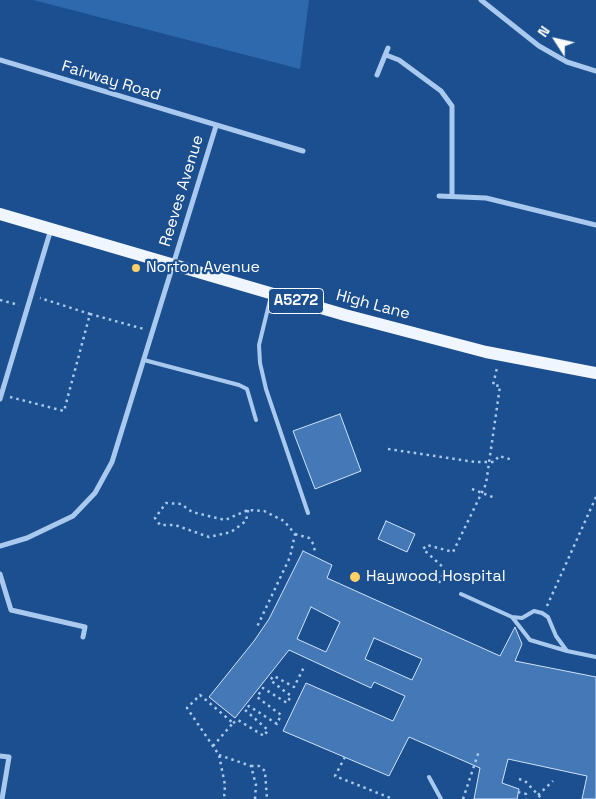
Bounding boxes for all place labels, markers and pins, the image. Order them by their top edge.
place label: Norton Avenue [146,258,260,278]
marker: Norton Avenue [130,262,142,274]
place label: Haywood Hospital [366,567,506,587]
marker: Haywood Hospital [348,570,362,584]

